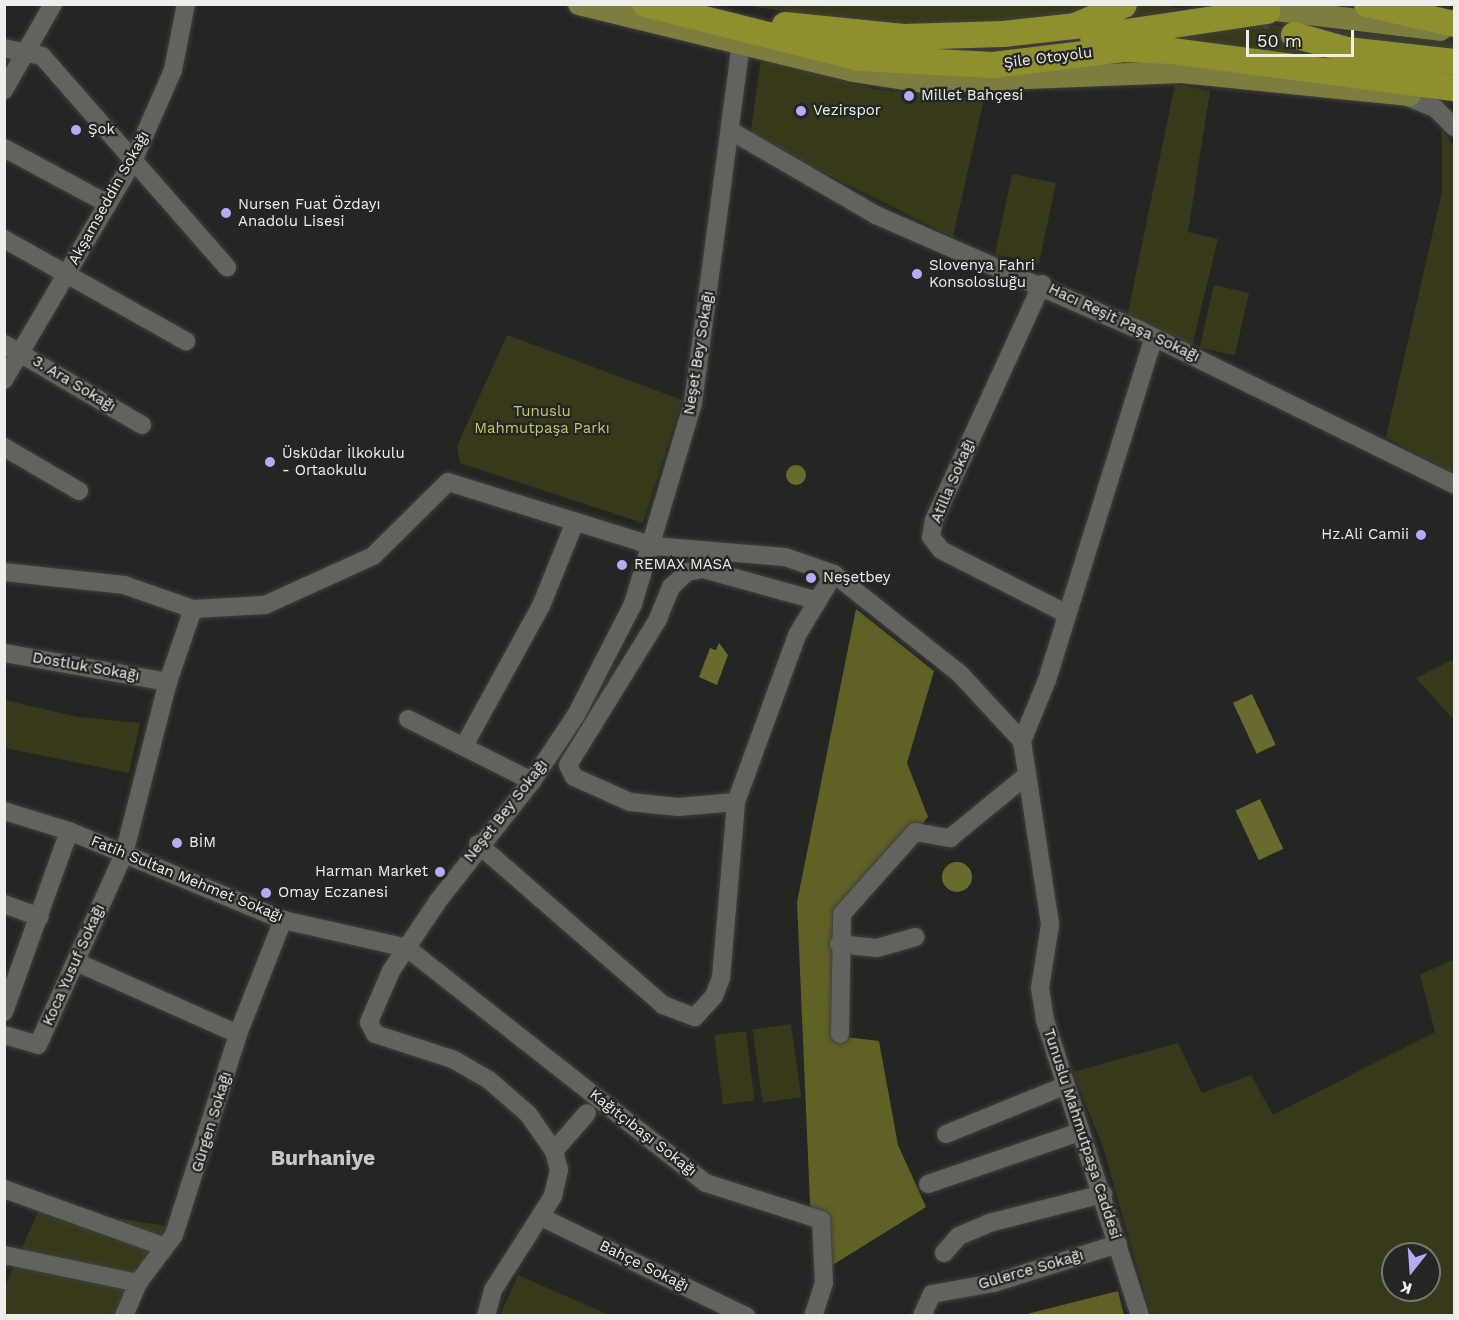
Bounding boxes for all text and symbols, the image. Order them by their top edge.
scale bar [1249,18,1357,56]
text: 50 m [1257,30,1302,51]
street label: Şile Otoyolu [1003,44,1093,72]
place label: Millet Bahçesi [921,87,1023,105]
marker: Millet Bahçesi [902,89,916,103]
place label: Vezirspor [813,102,881,120]
marker: Vezirspor [794,104,808,118]
place label: Şok [88,121,115,139]
marker: Şok [69,123,83,137]
street label: Akşamseddin Sokağı [65,128,153,268]
place label: Nursen Fuat Özdayı Anadolu Lisesi [238,195,380,230]
marker: Nursen Fuat Özdayı Anadolu Lisesi [219,206,233,220]
place label: Slovenya Fahri Konsolosluğu [929,256,1035,291]
marker: Slovenya Fahri Konsolosluğu [910,267,924,281]
street label: Hacı Reşit Paşa Sokağı [1045,280,1203,366]
street label: Neşet Bey Sokağı [680,290,718,416]
street label: 3. Ara Sokağı [29,352,119,416]
park label: Tunuslu Mahmutpaşa Parkı [474,402,610,437]
street label: Atilla Sokağı [927,436,979,526]
place label: Üsküdar İlkokulu - Ortaokulu [282,444,405,479]
marker: Üsküdar İlkokulu - Ortaokulu [263,455,277,469]
place label: Hz.Ali Camii [1321,526,1409,544]
marker: Hz.Ali Camii [1414,528,1428,542]
place label: REMAX MASA [634,556,732,574]
marker: REMAX MASA [615,558,629,572]
place label: Neşetbey [823,569,891,587]
marker: Neşetbey [804,571,818,585]
street label: Dostluk Sokağı [31,649,141,685]
street label: Neşet Bey Sokağı [460,756,552,866]
street label: Fatih Sultan Mehmet Sokağı [88,832,286,926]
place label: BİM [189,834,216,852]
marker: BİM [170,836,184,850]
place label: Harman Market [315,863,428,881]
marker: Harman Market [433,865,447,879]
place label: Omay Eczanesi [278,884,388,902]
marker: Omay Eczanesi [259,886,273,900]
street label: Koca Yusuf Sokağı [39,901,109,1029]
street label: Tunuslu Mahmutpaşa Caddesi [1039,1026,1125,1242]
street label: Gürgen Sokağı [188,1069,236,1175]
street label: Kağıtçıbaşı Sokağı [586,1086,700,1180]
district label: Burhaniye [271,1145,375,1171]
street label: Bahçe Sokağı [596,1237,692,1295]
north arrow [1381,1242,1441,1302]
street label: Gülerce Sokağı [976,1246,1086,1294]
text: K [1398,1277,1414,1298]

